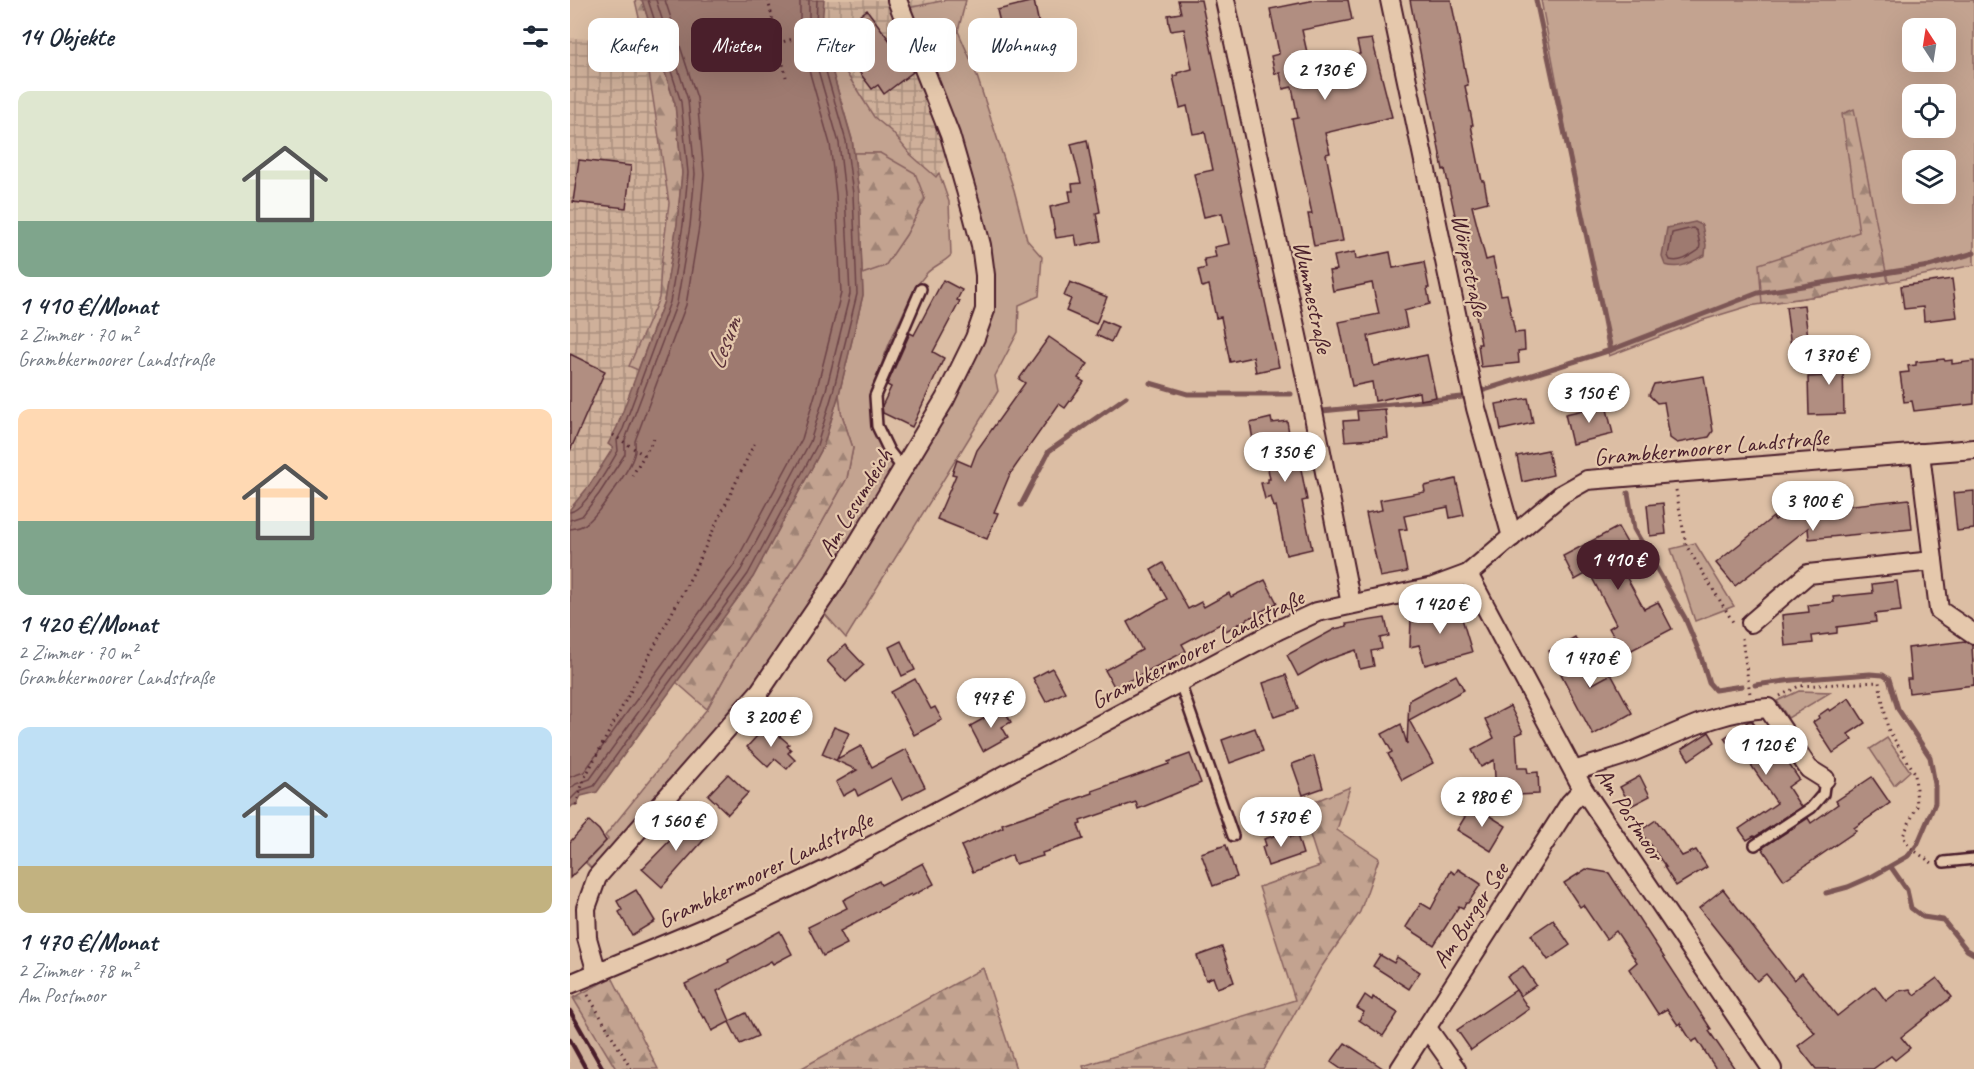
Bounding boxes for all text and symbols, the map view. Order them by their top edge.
chip: Kaufen [588,18,679,72]
chip: Mieten [691,18,782,72]
chip: Filter [794,18,875,72]
chip: Neu [887,18,956,72]
chip: Wohnung [968,18,1077,72]
north arrow [1902,18,1956,72]
map controls [1902,18,1956,204]
text: 14 Objekte [18,20,114,53]
icon: filters [519,20,552,53]
pin: 2 130 € [1270,50,1380,101]
text: 2 130 € [1298,57,1352,82]
button: locate [1902,84,1956,138]
icon: home [231,130,339,238]
button: layers [1902,150,1956,204]
street label: Wörpestraße [1445,211,1496,321]
street label: Wummestraße [1286,238,1340,358]
text: 1 410 €/Monat [18,289,157,322]
water label: Lesum [699,309,750,374]
text: 2 Zimmer · 70 m² [18,322,137,347]
pin: 1 370 € [1774,335,1884,386]
text: 1 370 € [1802,342,1856,367]
text: Grambkermoorer Landstraße [18,347,214,372]
pin: 3 150 € [1534,373,1644,424]
text: 3 150 € [1562,380,1616,405]
street label: Grambkermoorer Landstraße [1593,422,1832,472]
pin: 1 350 € [1230,432,1340,483]
text: 1 350 € [1258,439,1312,464]
street label: Am Lesumdeich [811,442,900,562]
icon: home [231,448,339,556]
pin: 3 900 € [1758,481,1868,532]
text: 3 900 € [1786,488,1840,513]
pin: 1 410 € [1563,540,1673,591]
text: 1 410 € [1591,547,1645,572]
street label: Grambkermoorer Landstraße [1085,581,1310,716]
pin: 1 420 € [1385,584,1495,635]
text: 1 420 € [1413,591,1467,616]
text: 1 420 €/Monat [18,607,157,640]
pin: 1 470 € [1535,638,1645,689]
text: 2 Zimmer · 70 m² [18,640,137,665]
text: 1 470 € [1563,645,1617,670]
text: Grambkermoorer Landstraße [18,665,214,690]
pin: 947 € [949,678,1033,729]
text: 947 € [971,685,1011,710]
pin: 3 200 € [716,697,826,748]
text: 3 200 € [744,704,798,729]
pin: 1 120 € [1711,725,1821,776]
text: 1 120 € [1739,732,1793,757]
street label: Am Postmoor [1589,762,1673,868]
icon: home [231,766,339,874]
pin: 2 980 € [1427,777,1537,828]
text: 2 980 € [1455,784,1509,809]
pin: 1 570 € [1226,797,1336,848]
pin: 1 560 € [621,801,731,852]
street label: Grambkermoorer Landstraße [653,804,879,935]
text: 1 570 € [1254,804,1308,829]
text: 1 560 € [649,808,703,833]
street label: Am Burger See [1425,855,1516,973]
text: 1 470 €/Monat [18,925,157,958]
text: 2 Zimmer · 78 m² [18,958,137,983]
text: Am Postmoor [18,983,106,1008]

